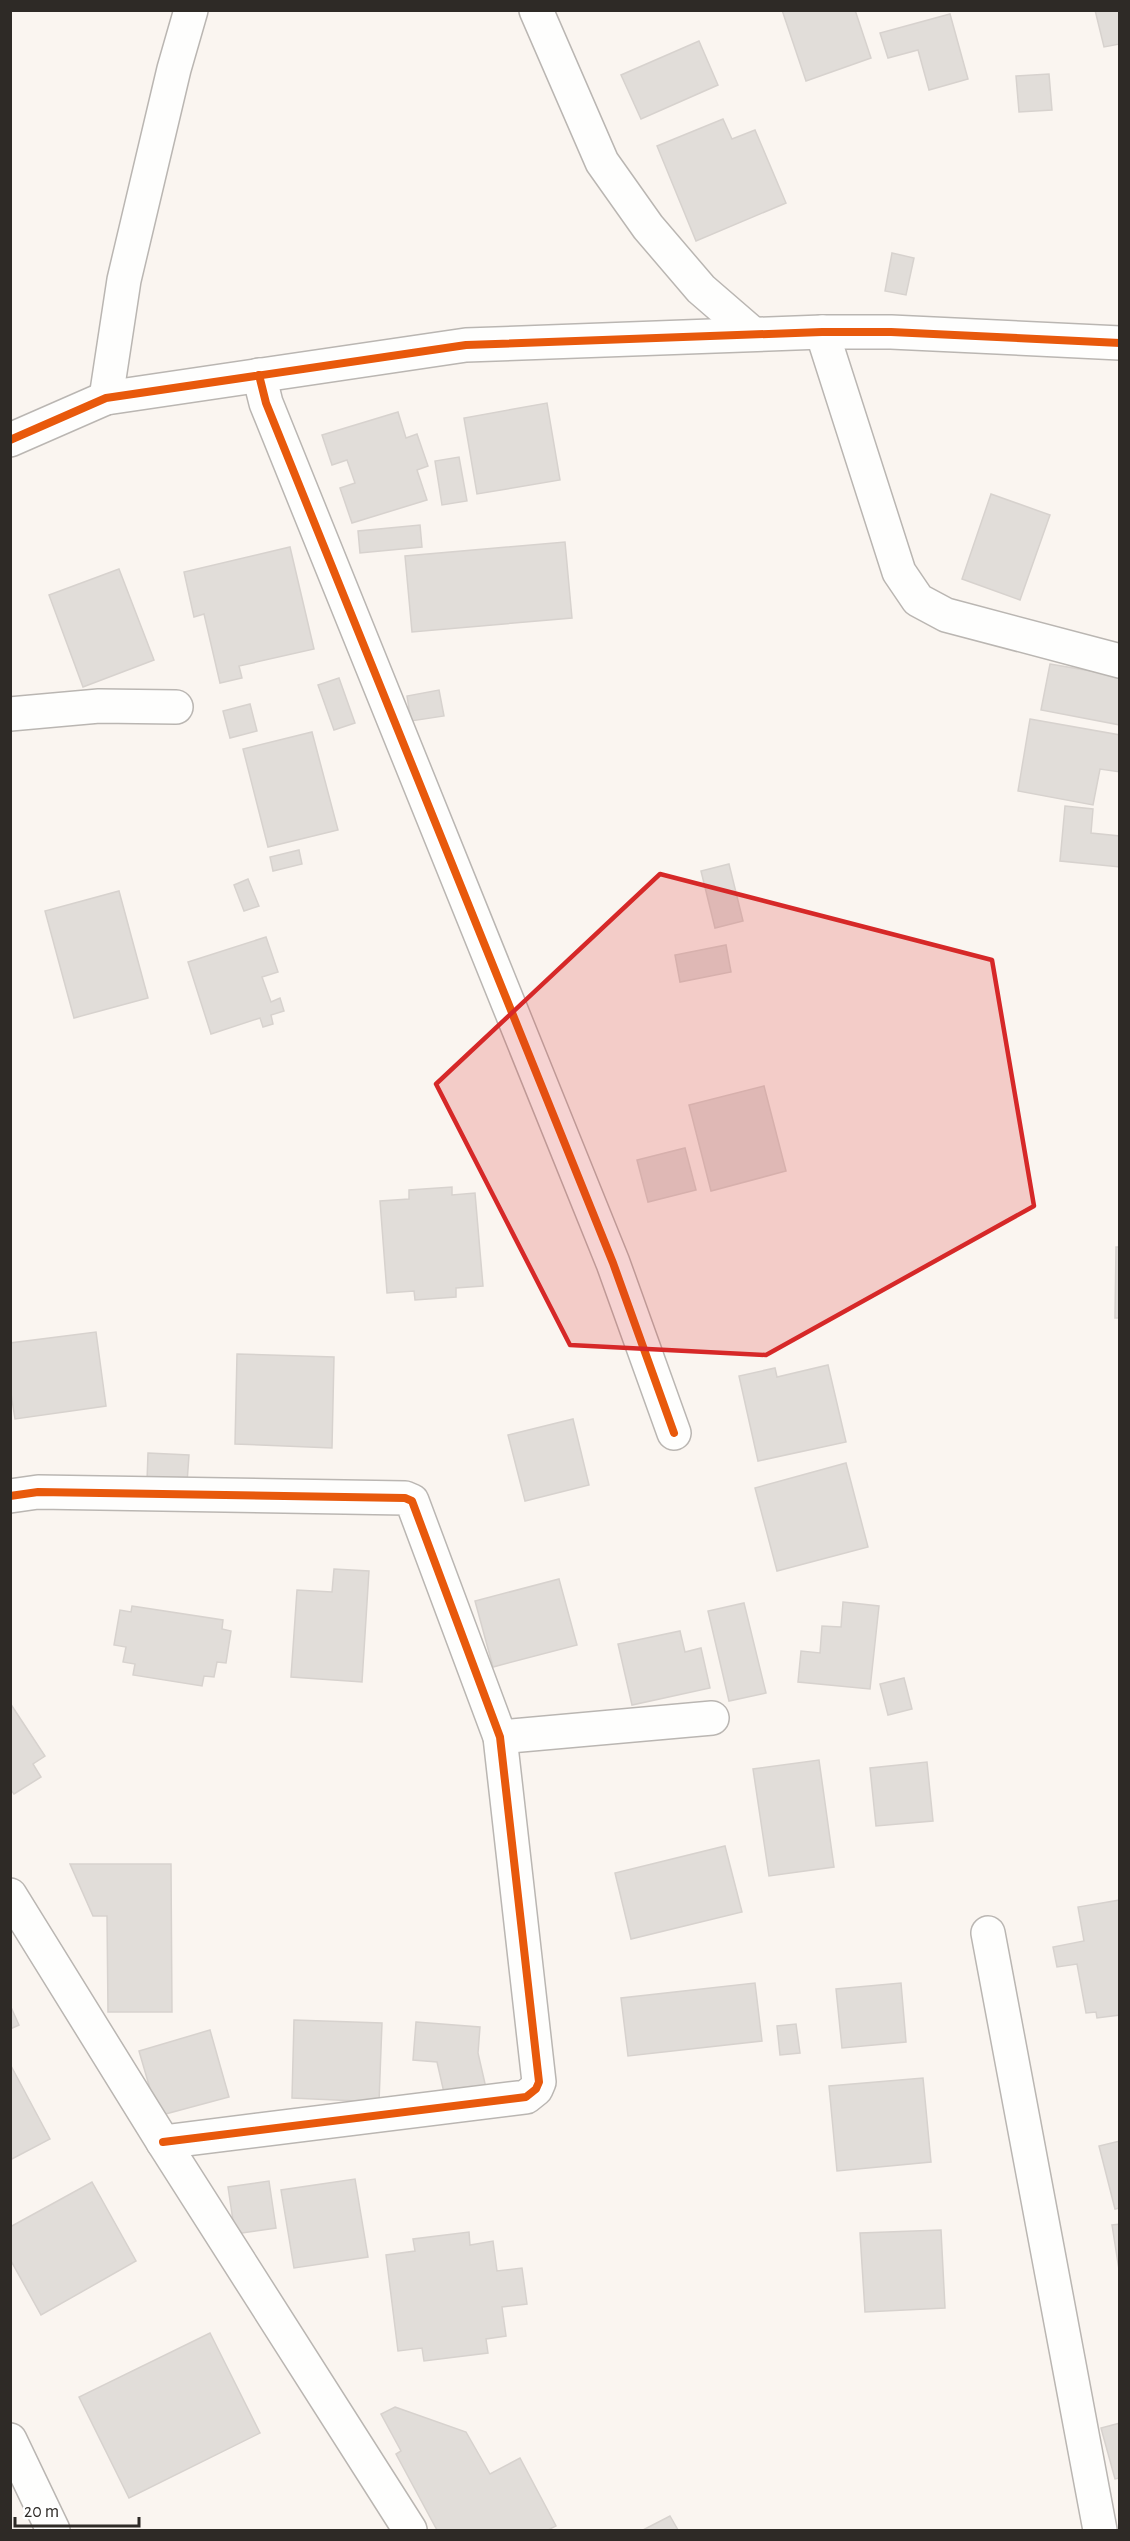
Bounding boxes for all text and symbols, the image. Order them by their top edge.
scale bar [15,2490,140,2528]
text: 20 m [24,2503,59,2521]

